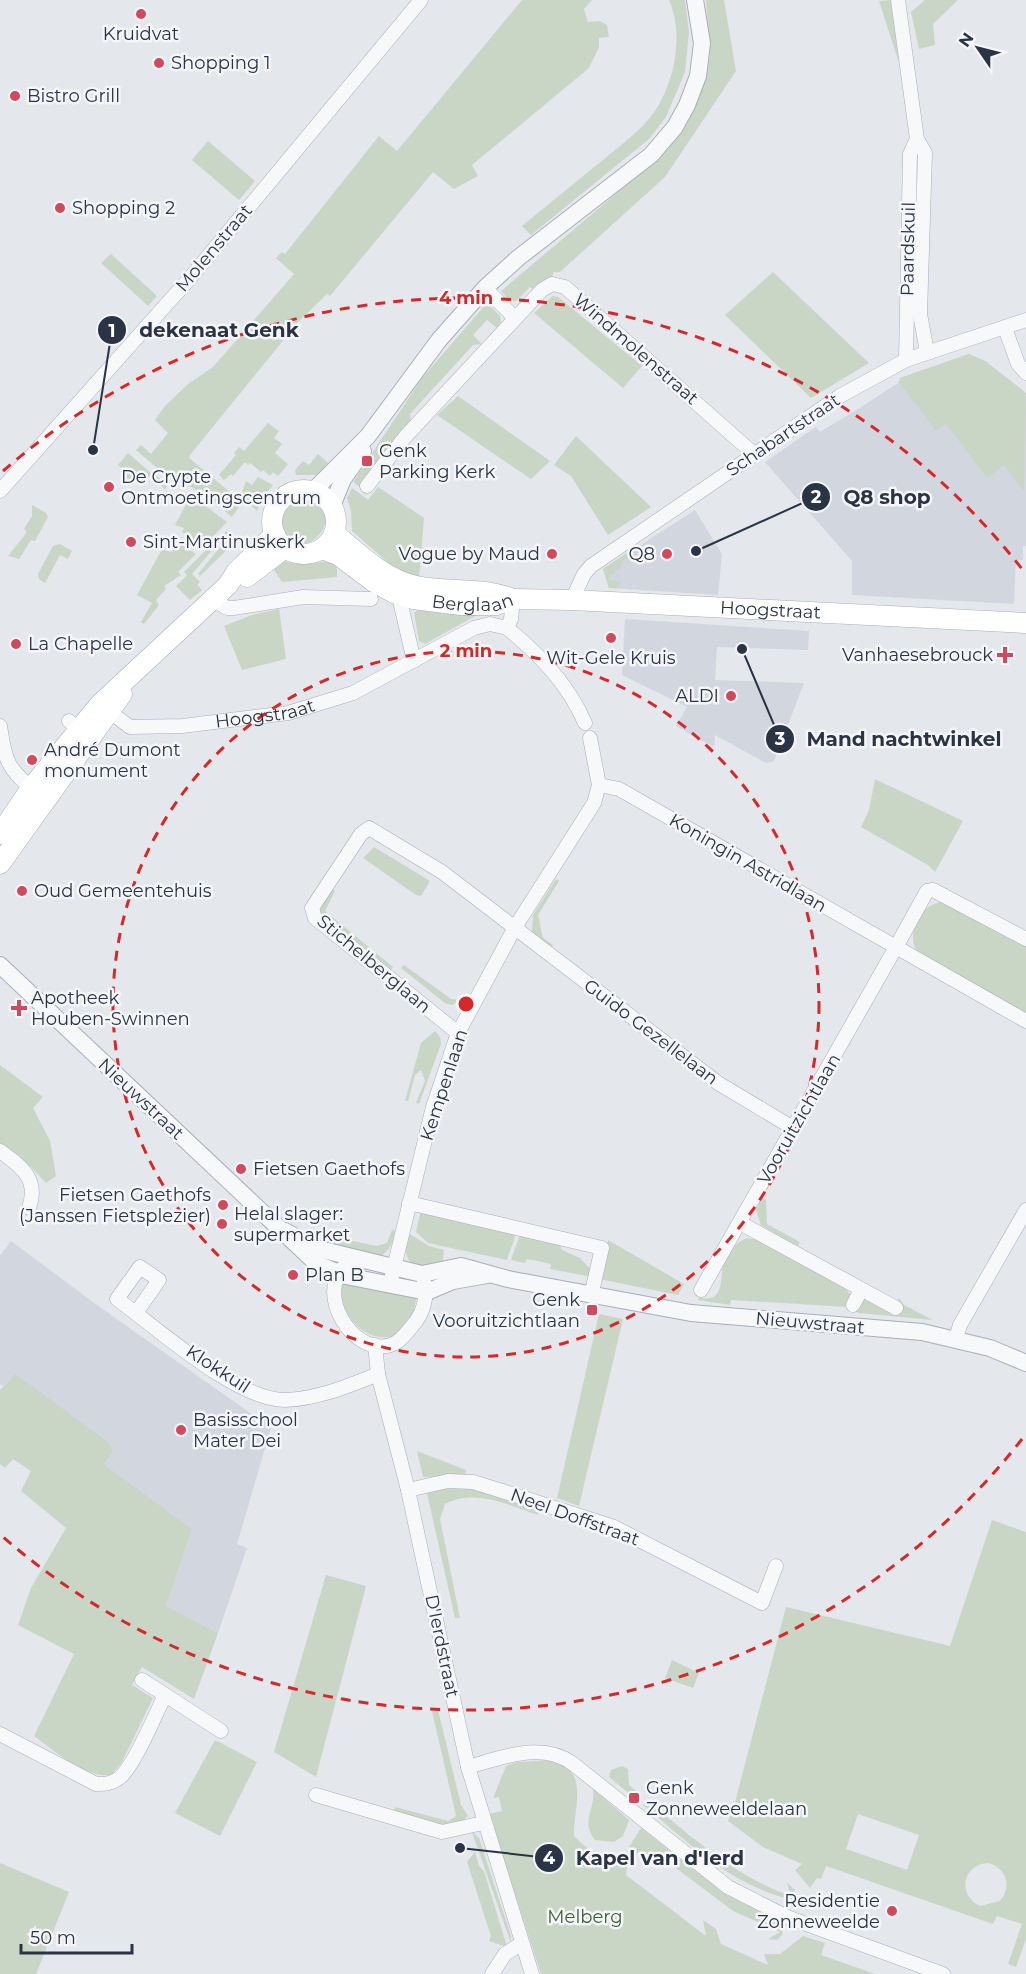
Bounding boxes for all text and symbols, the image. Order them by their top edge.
marker: Kruidvat [134,7,148,21]
north arrow [948,18,1008,78]
place label: Kruidvat [103,23,179,45]
text: N [955,29,978,50]
place label: Shopping 1 [171,52,271,74]
marker: Shopping 1 [152,56,166,70]
place label: Bistro Grill [27,85,120,107]
marker: Bistro Grill [8,89,22,103]
place label: Shopping 2 [72,197,175,219]
street label: Molenstraat [171,200,257,296]
marker: Shopping 2 [53,201,67,215]
street label: Paardskuil [896,202,920,296]
text: 4 min [439,287,493,309]
street label: Windmolenstraat [569,289,703,409]
callout: dekenaat Genk [97,311,311,349]
text: dekenaat Genk [139,318,300,342]
text: 1 [108,320,116,342]
street label: Schabartstraat [722,389,844,481]
place label: Genk Parking Kerk [379,440,495,483]
marker: Genk Parking Kerk [360,454,374,468]
place label: De Crypte Ontmoetingscentrum [121,466,321,509]
callout: Q8 shop [801,478,942,516]
marker: De Crypte Ontmoetingscentrum [102,480,116,494]
text: Q8 shop [843,485,931,509]
text: 2 [811,486,822,508]
place label: Sint-Martinuskerk [143,531,305,553]
marker: Sint-Martinuskerk [124,535,138,549]
place label: Vogue by Maud [399,543,540,565]
place label: Q8 [628,543,655,565]
marker: Vogue by Maud [545,547,559,561]
marker: Q8 [660,547,674,561]
street label: Berglaan [431,589,516,617]
street label: Hoogstraat [720,597,821,624]
marker: Wit-Gele Kruis [604,631,618,645]
place label: La Chapelle [28,633,133,655]
marker: La Chapelle [9,637,23,651]
text: 2 min [440,640,492,662]
place label: Vanhaesebrouck [842,644,993,666]
place label: Wit-Gele Kruis [546,647,676,669]
marker: Vanhaesebrouck [998,648,1012,662]
place label: ALDI [675,685,719,707]
marker: ALDI [724,689,738,703]
street label: Hoogstraat [214,694,318,733]
callout: Mand nachtwinkel [765,720,1014,758]
text: Mand nachtwinkel [806,727,1002,751]
text: 3 [774,728,786,750]
place label: André Dumont monument [44,739,181,782]
marker: André Dumont monument [25,753,39,767]
street label: Koningin Astridlaan [665,809,831,917]
place label: Oud Gemeentehuis [34,880,212,902]
marker: Oud Gemeentehuis [15,884,29,898]
street label: Stichelberglaan [313,910,435,1018]
street label: Guido Gezellelaan [579,974,723,1090]
place label: Apotheek Houben-Swinnen [31,987,190,1030]
centre of rings [456,994,476,1014]
marker: Apotheek Houben-Swinnen [12,1001,26,1015]
street label: Kempenlaan [416,1027,472,1143]
street label: Vooruitzichtlaan [753,1050,845,1188]
street label: Nieuwstraat [94,1054,188,1144]
place label: Fietsen Gaethofs [253,1158,405,1180]
marker: Fietsen Gaethofs [234,1162,248,1176]
place label: Fietsen Gaethofs (Janssen Fietsplezier) [19,1184,211,1227]
marker: Fietsen Gaethofs (Janssen Fietsplezier) [216,1198,230,1212]
place label: Helal slager: supermarket [234,1203,350,1246]
marker: Helal slager: supermarket [215,1217,229,1231]
place label: Plan B [305,1264,364,1286]
marker: Plan B [286,1268,300,1282]
place label: Genk Vooruitzichtlaan [433,1289,580,1332]
marker: Genk Vooruitzichtlaan [585,1303,599,1317]
street label: Nieuwstraat [755,1307,865,1339]
street label: Klokkuil [182,1340,254,1398]
place label: Basisschool Mater Dei [193,1409,298,1452]
marker: Basisschool Mater Dei [174,1423,188,1437]
street label: Neel Doffstraat [508,1483,642,1551]
street label: D'Ierdstraat [420,1592,464,1700]
place label: Genk Zonneweeldelaan [646,1777,807,1820]
marker: Genk Zonneweeldelaan [627,1791,641,1805]
callout: Kapel van d'Ierd [534,1839,756,1877]
text: Kapel van d'Ierd [576,1846,744,1870]
text: 4 [543,1847,556,1869]
place label: Residentie Zonneweelde [757,1890,880,1933]
marker: Residentie Zonneweelde [885,1904,899,1918]
park label: Melberg [547,1906,623,1928]
scale bar [21,1917,132,1955]
text: 50 m [30,1927,76,1949]

